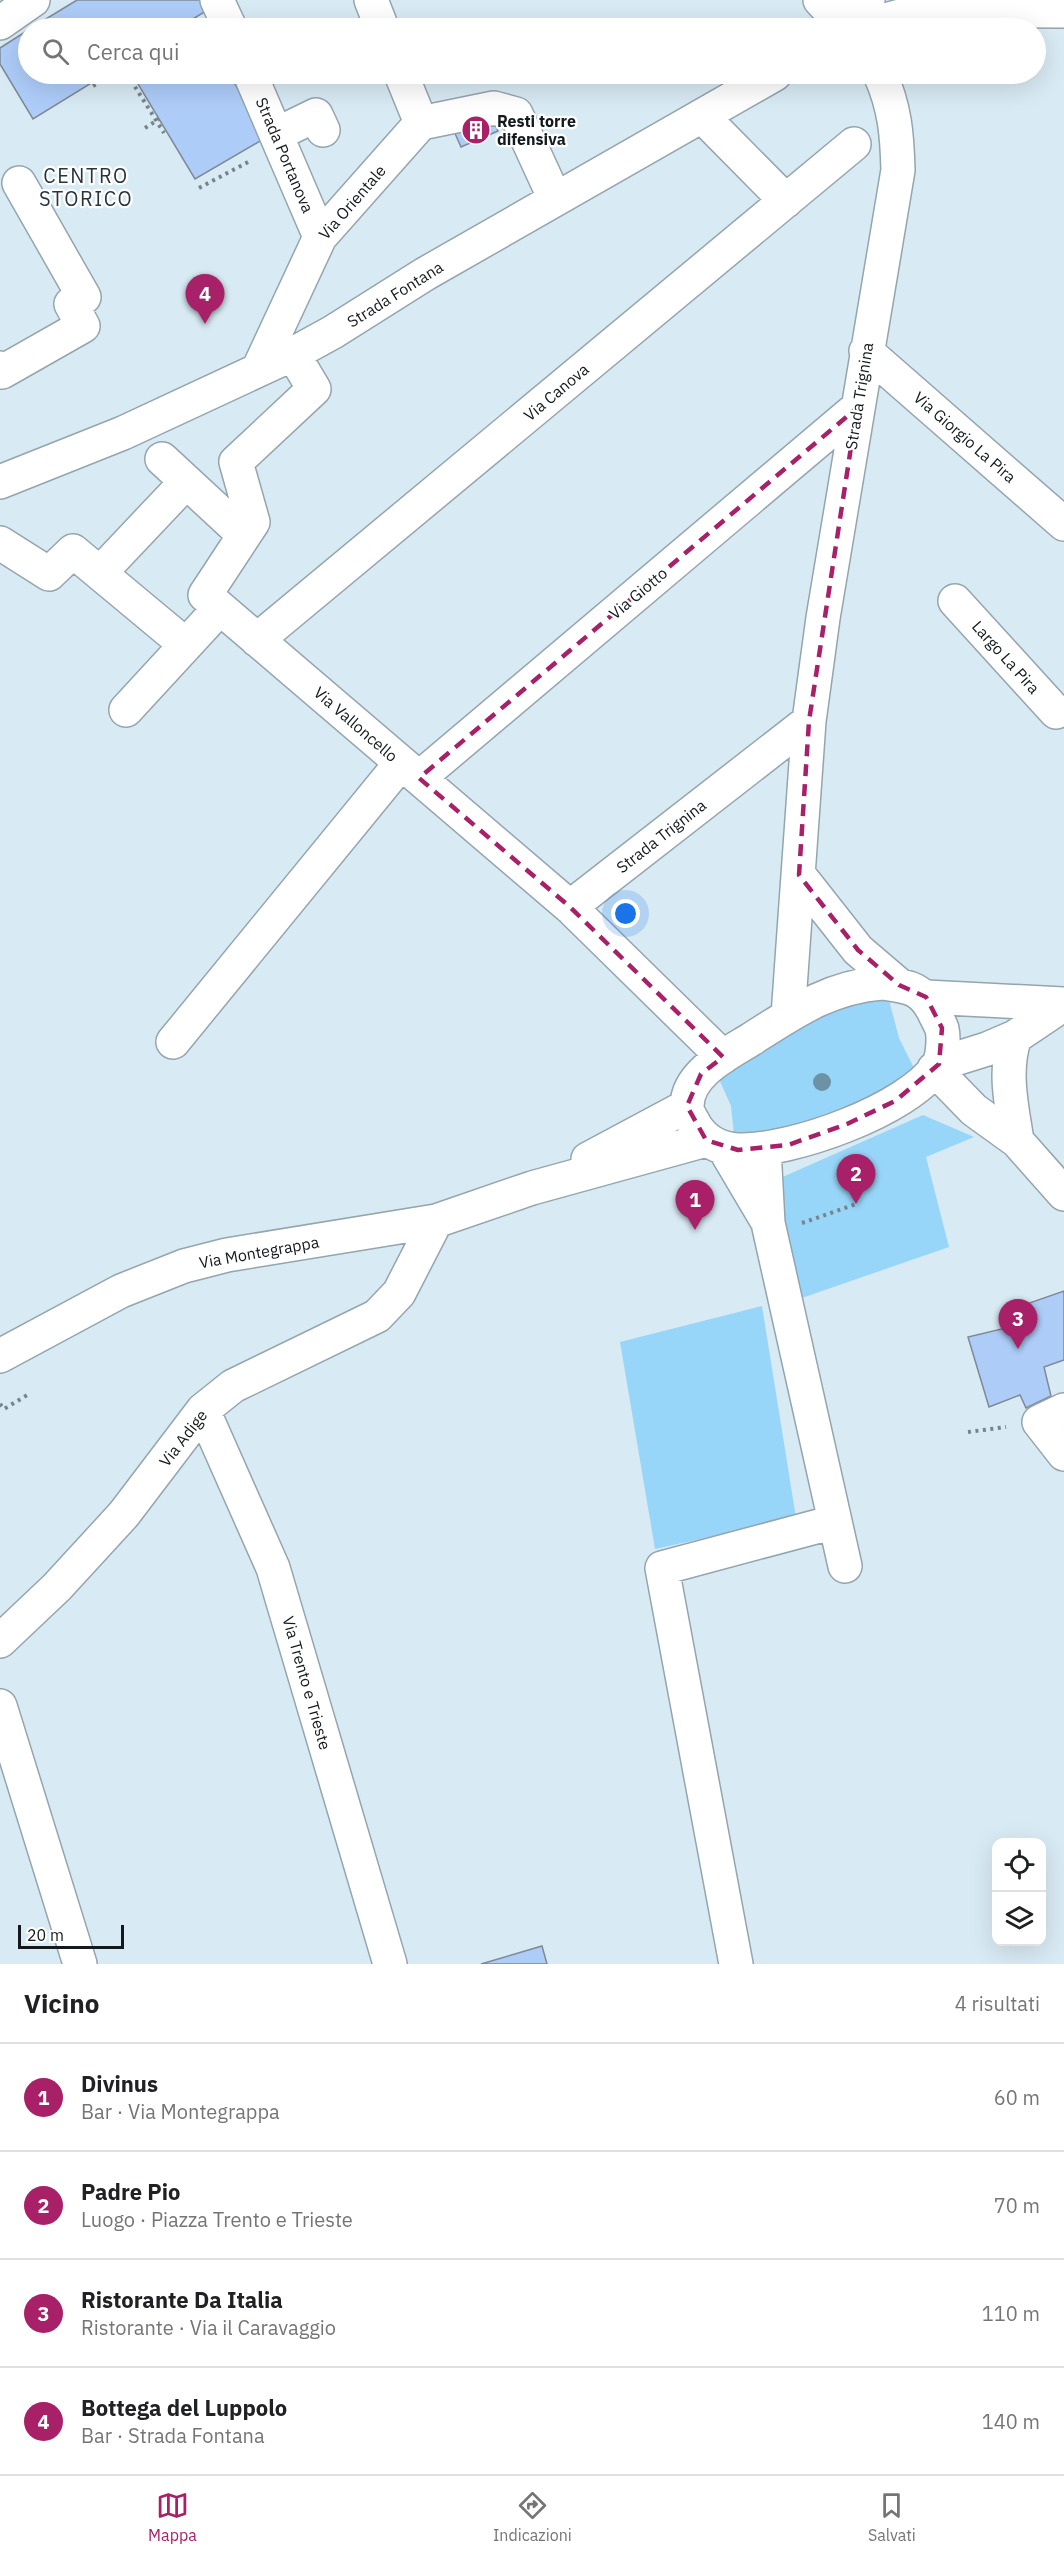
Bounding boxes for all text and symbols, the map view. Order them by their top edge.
search box [18,18,1046,84]
icon: search [39,35,72,68]
text: Cerca qui [87,37,179,66]
street label: Strada Portanova [252,94,319,216]
place label: Resti torre difensiva [497,111,576,149]
building icon: Resti torre difensiva [460,114,492,146]
street label: Via Orientale [314,160,390,243]
district label: CENTRO STORICO [39,162,133,212]
street label: Strada Fontana [343,256,447,331]
pin: 4 [186,274,224,324]
street label: Strada Trignina [841,340,877,451]
street label: Via Canova [519,359,593,425]
street label: Via Giorgio La Pira [910,387,1021,487]
street label: Via Giotto [605,563,671,623]
street label: Largo La Pira [968,616,1044,698]
street label: Via Valloncello [310,682,402,766]
street label: Strada Trignina [612,794,710,877]
your location [611,899,640,928]
pin: 2 [836,1154,876,1204]
pin: 1 [676,1180,714,1230]
street label: Via Montegrappa [198,1232,321,1272]
pin: 3 [998,1300,1038,1349]
street label: Via Adige [155,1405,212,1470]
street label: Via Trento e Trieste [278,1614,336,1752]
map controls [992,1838,1046,1946]
button: locate [992,1838,1046,1892]
button: layers [992,1892,1046,1946]
scale bar [18,1922,124,1950]
text: 20 m [27,1925,64,1945]
text: Vicino [24,1986,99,2020]
text: 4 risultati [955,1990,1040,2017]
text: Divinus [81,2069,158,2098]
text: 1 [38,2084,50,2111]
text: 60 m [994,2084,1040,2111]
text: Bar · Via Montegrappa [81,2098,280,2125]
text: Padre Pio [81,2177,180,2206]
text: 2 [38,2192,50,2219]
text: 70 m [994,2192,1040,2219]
text: Luogo · Piazza Trento e Trieste [81,2206,353,2233]
text: Ristorante Da Italia [81,2285,283,2314]
text: 3 [38,2300,50,2327]
text: 110 m [982,2300,1040,2327]
text: Ristorante · Via il Caravaggio [81,2314,336,2341]
text: Bottega del Luppolo [81,2393,287,2422]
text: 4 [38,2408,50,2435]
text: 140 m [982,2408,1040,2435]
text: Bar · Strada Fontana [81,2422,265,2449]
tab: Mappa [148,2489,197,2545]
tab: Indicazioni [493,2489,572,2545]
tab: Salvati [868,2489,916,2545]

